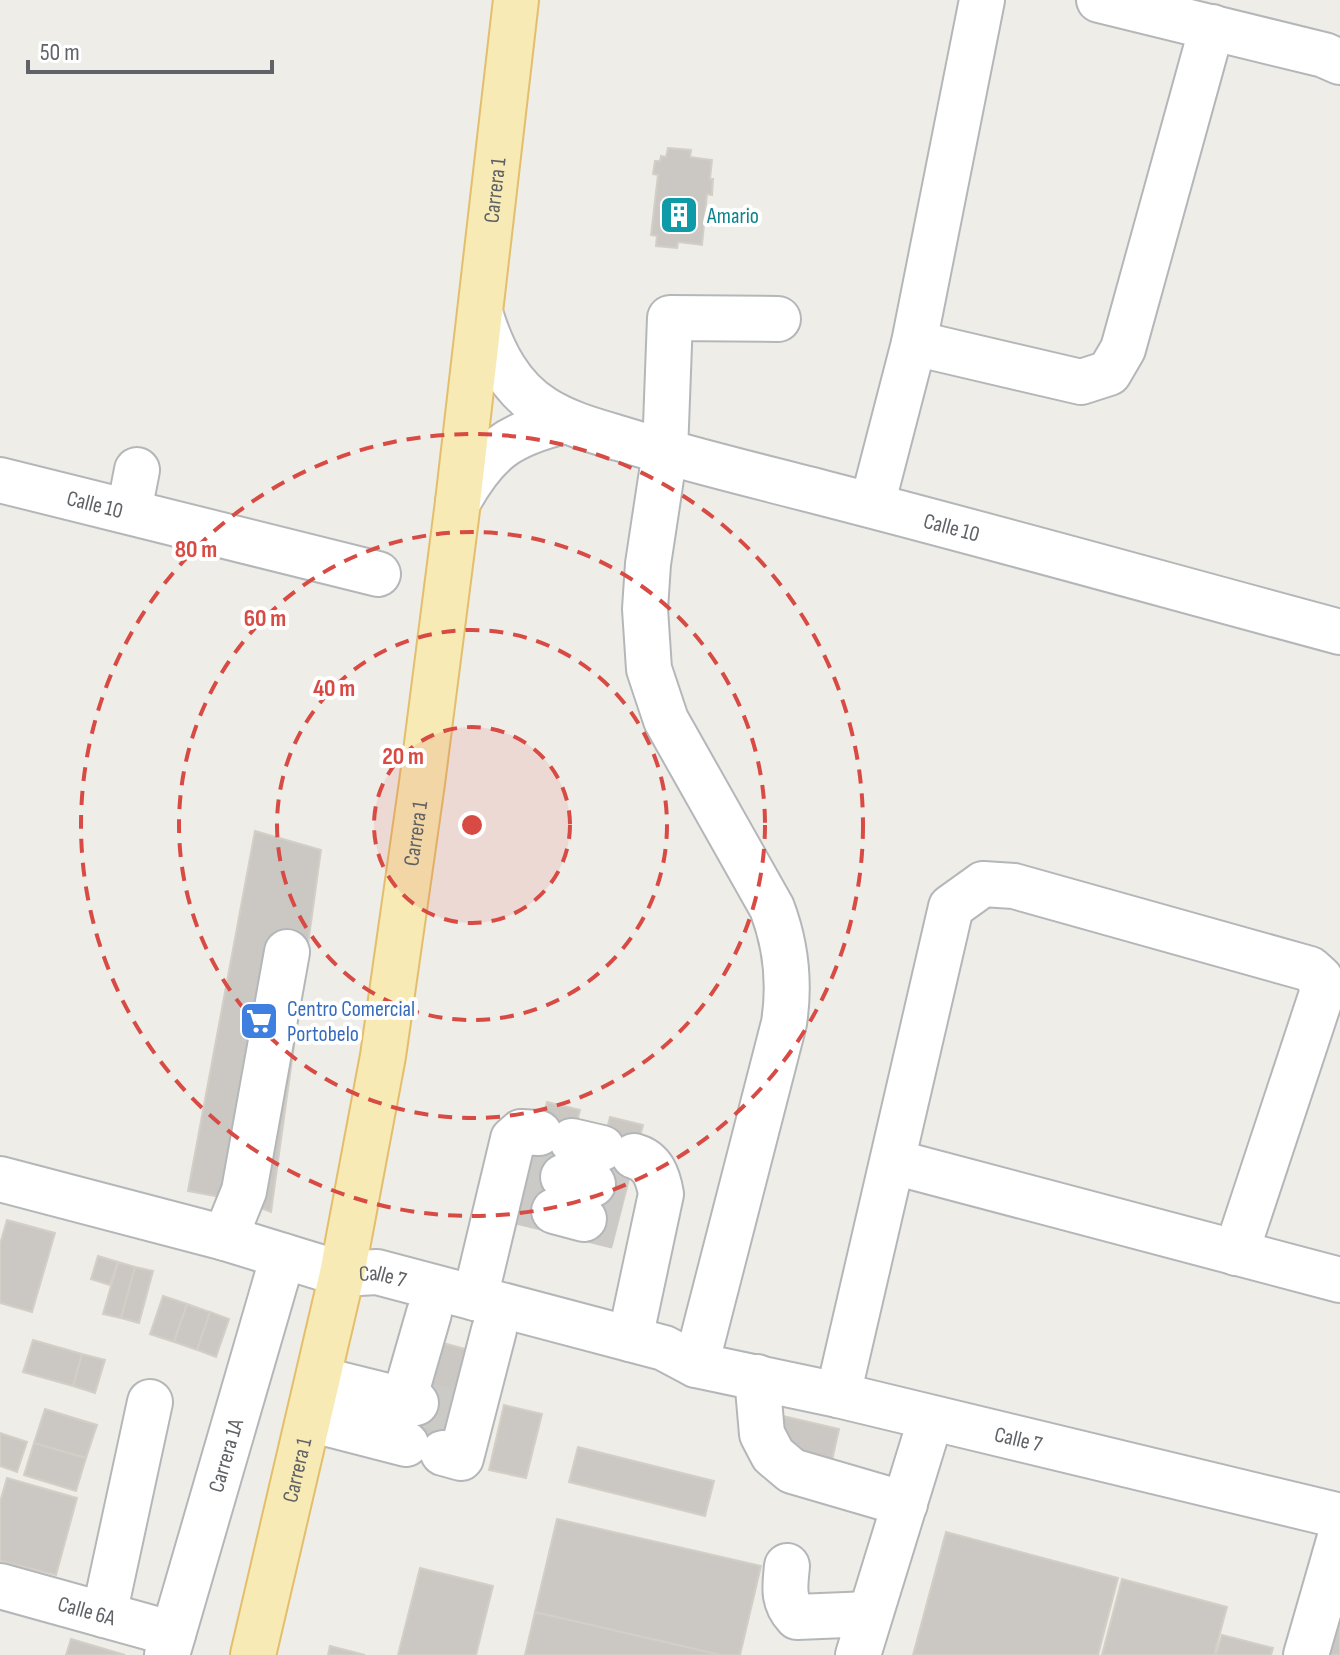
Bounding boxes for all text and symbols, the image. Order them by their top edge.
scale bar [28,24,272,74]
text: 50 m [40,38,80,67]
street label: Carrera 1 [478,156,513,225]
building icon: Amario [658,194,700,236]
place label: Amario [706,203,759,230]
street label: Calle 10 [64,485,126,525]
street label: Calle 10 [921,508,982,549]
text: 80 m [175,535,217,564]
text: 60 m [244,604,286,633]
text: 40 m [313,674,355,703]
text: 20 m [382,742,424,771]
street label: Carrera 1 [398,799,434,868]
centre of rings [458,811,486,839]
place label: Centro Comercial Portobelo [287,996,415,1048]
supermarket icon: Centro Comercial Portobelo [238,1000,280,1042]
street label: Calle 7 [358,1260,409,1294]
street label: Carrera 1A [203,1415,250,1496]
street label: Calle 7 [992,1421,1045,1459]
street label: Carrera 1 [277,1435,318,1505]
street label: Calle 6A [55,1591,119,1632]

